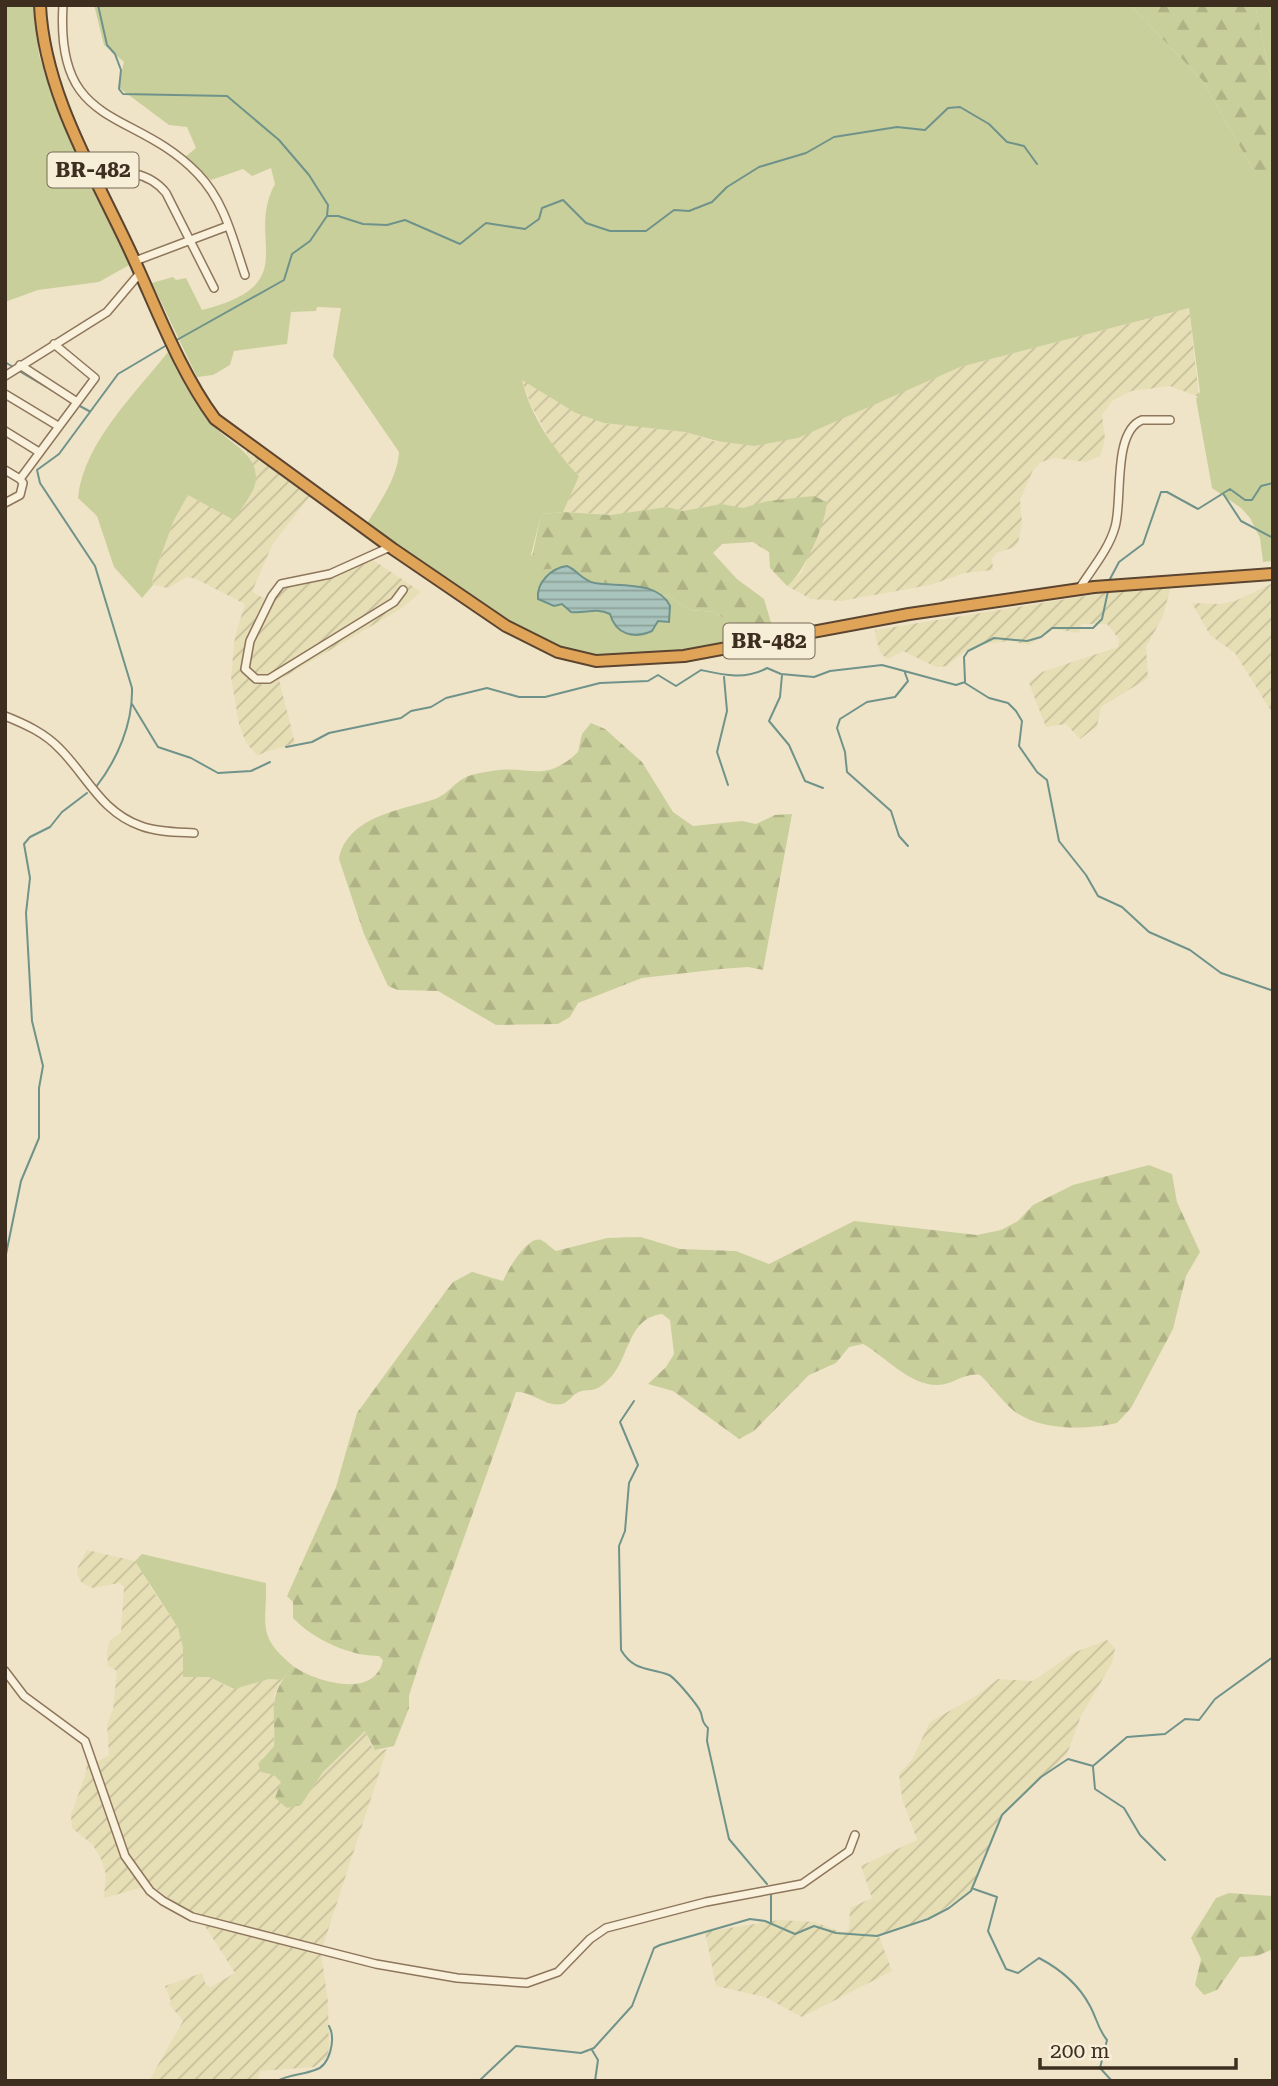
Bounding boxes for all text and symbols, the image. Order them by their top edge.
road number: BR-482 [48,152,138,188]
road number: BR-482 [724,624,814,658]
scale bar [1040,2026,1236,2070]
text: 200 m [1050,2039,1110,2063]

